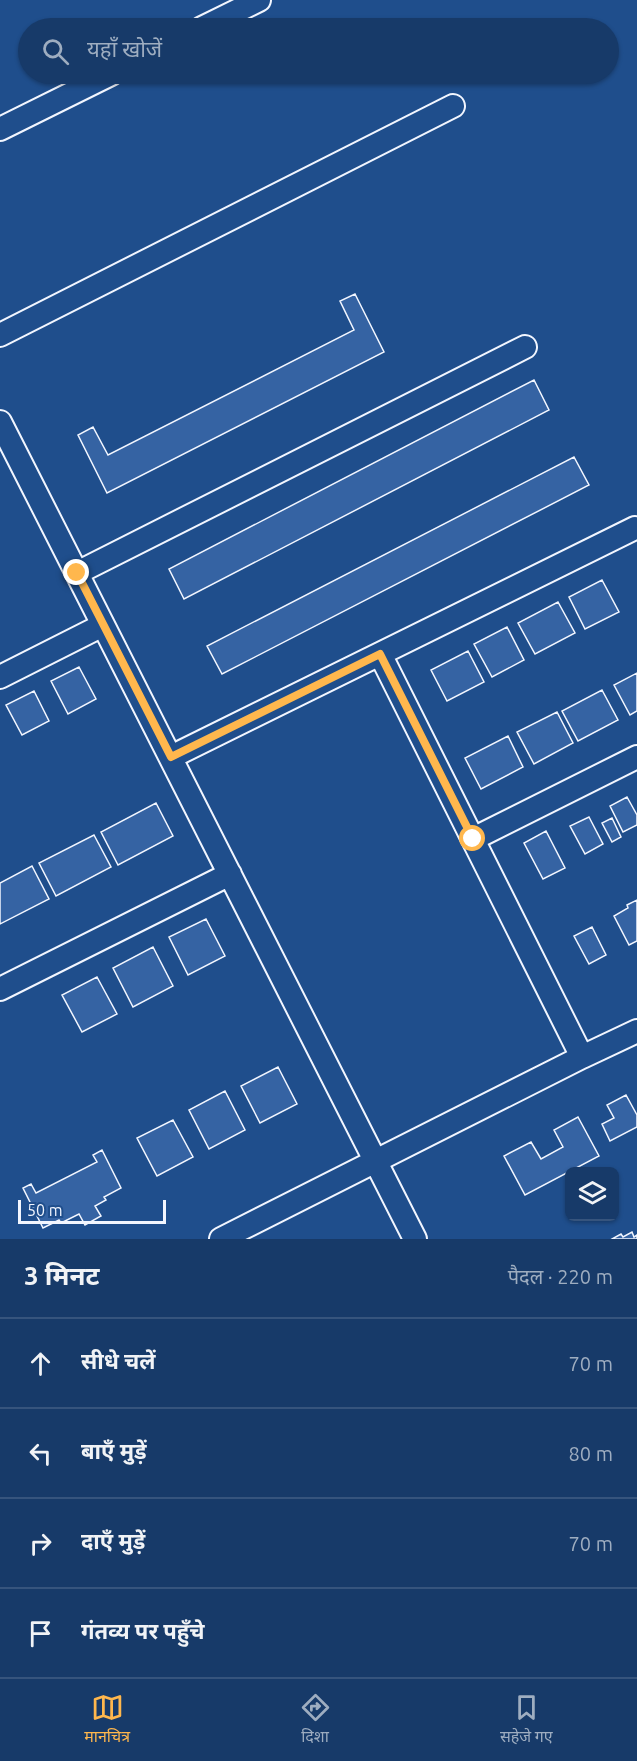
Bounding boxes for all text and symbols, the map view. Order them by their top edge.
search box [18,18,619,84]
icon: search [39,35,72,68]
text: यहाँ खोजें [87,36,162,61]
route end [63,559,89,585]
route start [459,825,485,851]
map controls [565,1167,619,1221]
button: layers [565,1167,619,1221]
scale bar [18,1197,166,1224]
text: 50 m [27,1201,63,1219]
text: 3 मिनट [24,1261,99,1290]
text: पैदल · 220 m [508,1265,613,1288]
icon: ahead [24,1347,57,1380]
text: सीधे चलें [81,1348,156,1373]
text: 70 m [569,1352,613,1375]
icon: left [24,1437,57,1470]
text: बाएँ मुड़ें [81,1438,147,1463]
text: 80 m [569,1442,613,1465]
icon: right [24,1527,57,1560]
text: दाएँ मुड़ें [81,1528,145,1553]
text: 70 m [569,1532,613,1555]
icon: arrive [24,1617,57,1650]
text: गंतव्य पर पहुँचे [81,1618,205,1643]
tab: मानचित्र [84,1691,130,1749]
tab: दिशा [299,1691,332,1749]
tab: सहेजे गए [500,1691,553,1749]

